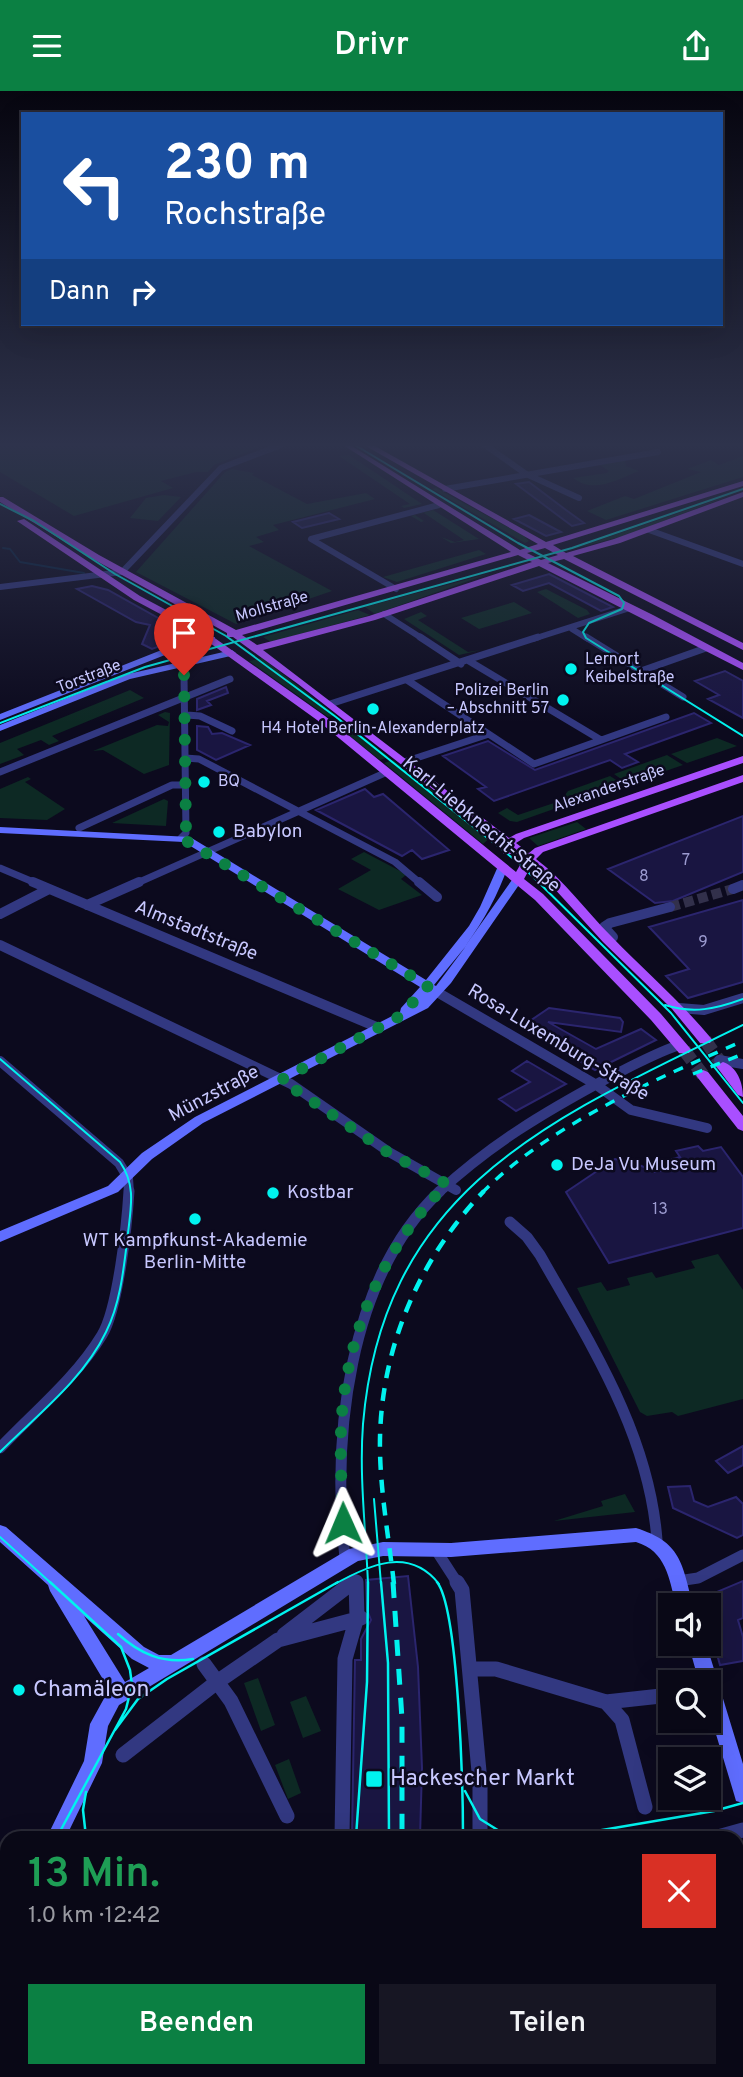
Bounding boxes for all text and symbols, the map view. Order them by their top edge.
text: Drivr [334,26,409,66]
icon: menu [28,27,66,65]
icon: share [677,27,715,65]
text: 230 m [164,135,310,197]
icon: left [49,140,140,231]
text: Rochstraße [164,196,326,236]
icon: right [124,273,162,311]
text: Dann [49,276,110,309]
street label: Mollstraße [233,587,311,627]
pin [154,603,214,675]
icon: arrive [165,614,203,652]
place label: Lernort Keibelstraße [585,650,674,688]
street label: Torstraße [54,656,124,698]
marker: Lernort Keibelstraße [563,661,579,677]
place label: Polizei Berlin – Abschnitt 57 [447,681,549,719]
marker: Polizei Berlin – Abschnitt 57 [555,692,571,708]
marker: H4 Hotel Berlin-Alexanderplatz [365,701,381,717]
place label: H4 Hotel Berlin-Alexanderplatz [261,719,485,739]
street label: Karl-Liebknecht-Straße [397,752,565,898]
street label: Alexanderstraße [550,760,668,818]
place label: BQ [218,772,240,792]
marker: BQ [196,774,212,790]
place label: Babylon [233,820,302,844]
marker: Babylon [211,824,227,840]
house number: 7 [682,851,690,871]
house number: 8 [639,867,649,887]
street label: Almstadtstraße [131,895,261,967]
house number: 9 [698,933,708,953]
street label: Rosa-Luxemburg-Straße [463,979,653,1107]
street label: Münzstraße [165,1060,263,1128]
place label: DeJa Vu Museum [571,1153,716,1177]
marker: DeJa Vu Museum [549,1157,565,1173]
place label: Kostbar [287,1181,354,1205]
marker: Kostbar [265,1185,281,1201]
house number: 13 [652,1200,668,1220]
marker: WT Kampfkunst-Akademie Berlin-Mitte [187,1211,203,1227]
place label: WT Kampfkunst-Akademie Berlin-Mitte [82,1229,308,1275]
position arrow [306,1486,380,1560]
map controls [658,1593,721,1810]
button: sound [658,1593,721,1656]
button: search [658,1670,721,1733]
place label: Chamäleon [33,1676,149,1705]
marker: Chamäleon [11,1682,27,1698]
button: layers [658,1747,721,1810]
place label: Hackescher Markt [390,1765,575,1794]
marker: Hackescher Markt [364,1769,384,1789]
text: 13 Min. [28,1849,160,1902]
button: close [642,1854,716,1928]
text: 1.0 km · 12:42 [28,1902,161,1931]
button: Beenden [28,1984,365,2064]
button: Teilen [379,1984,716,2064]

